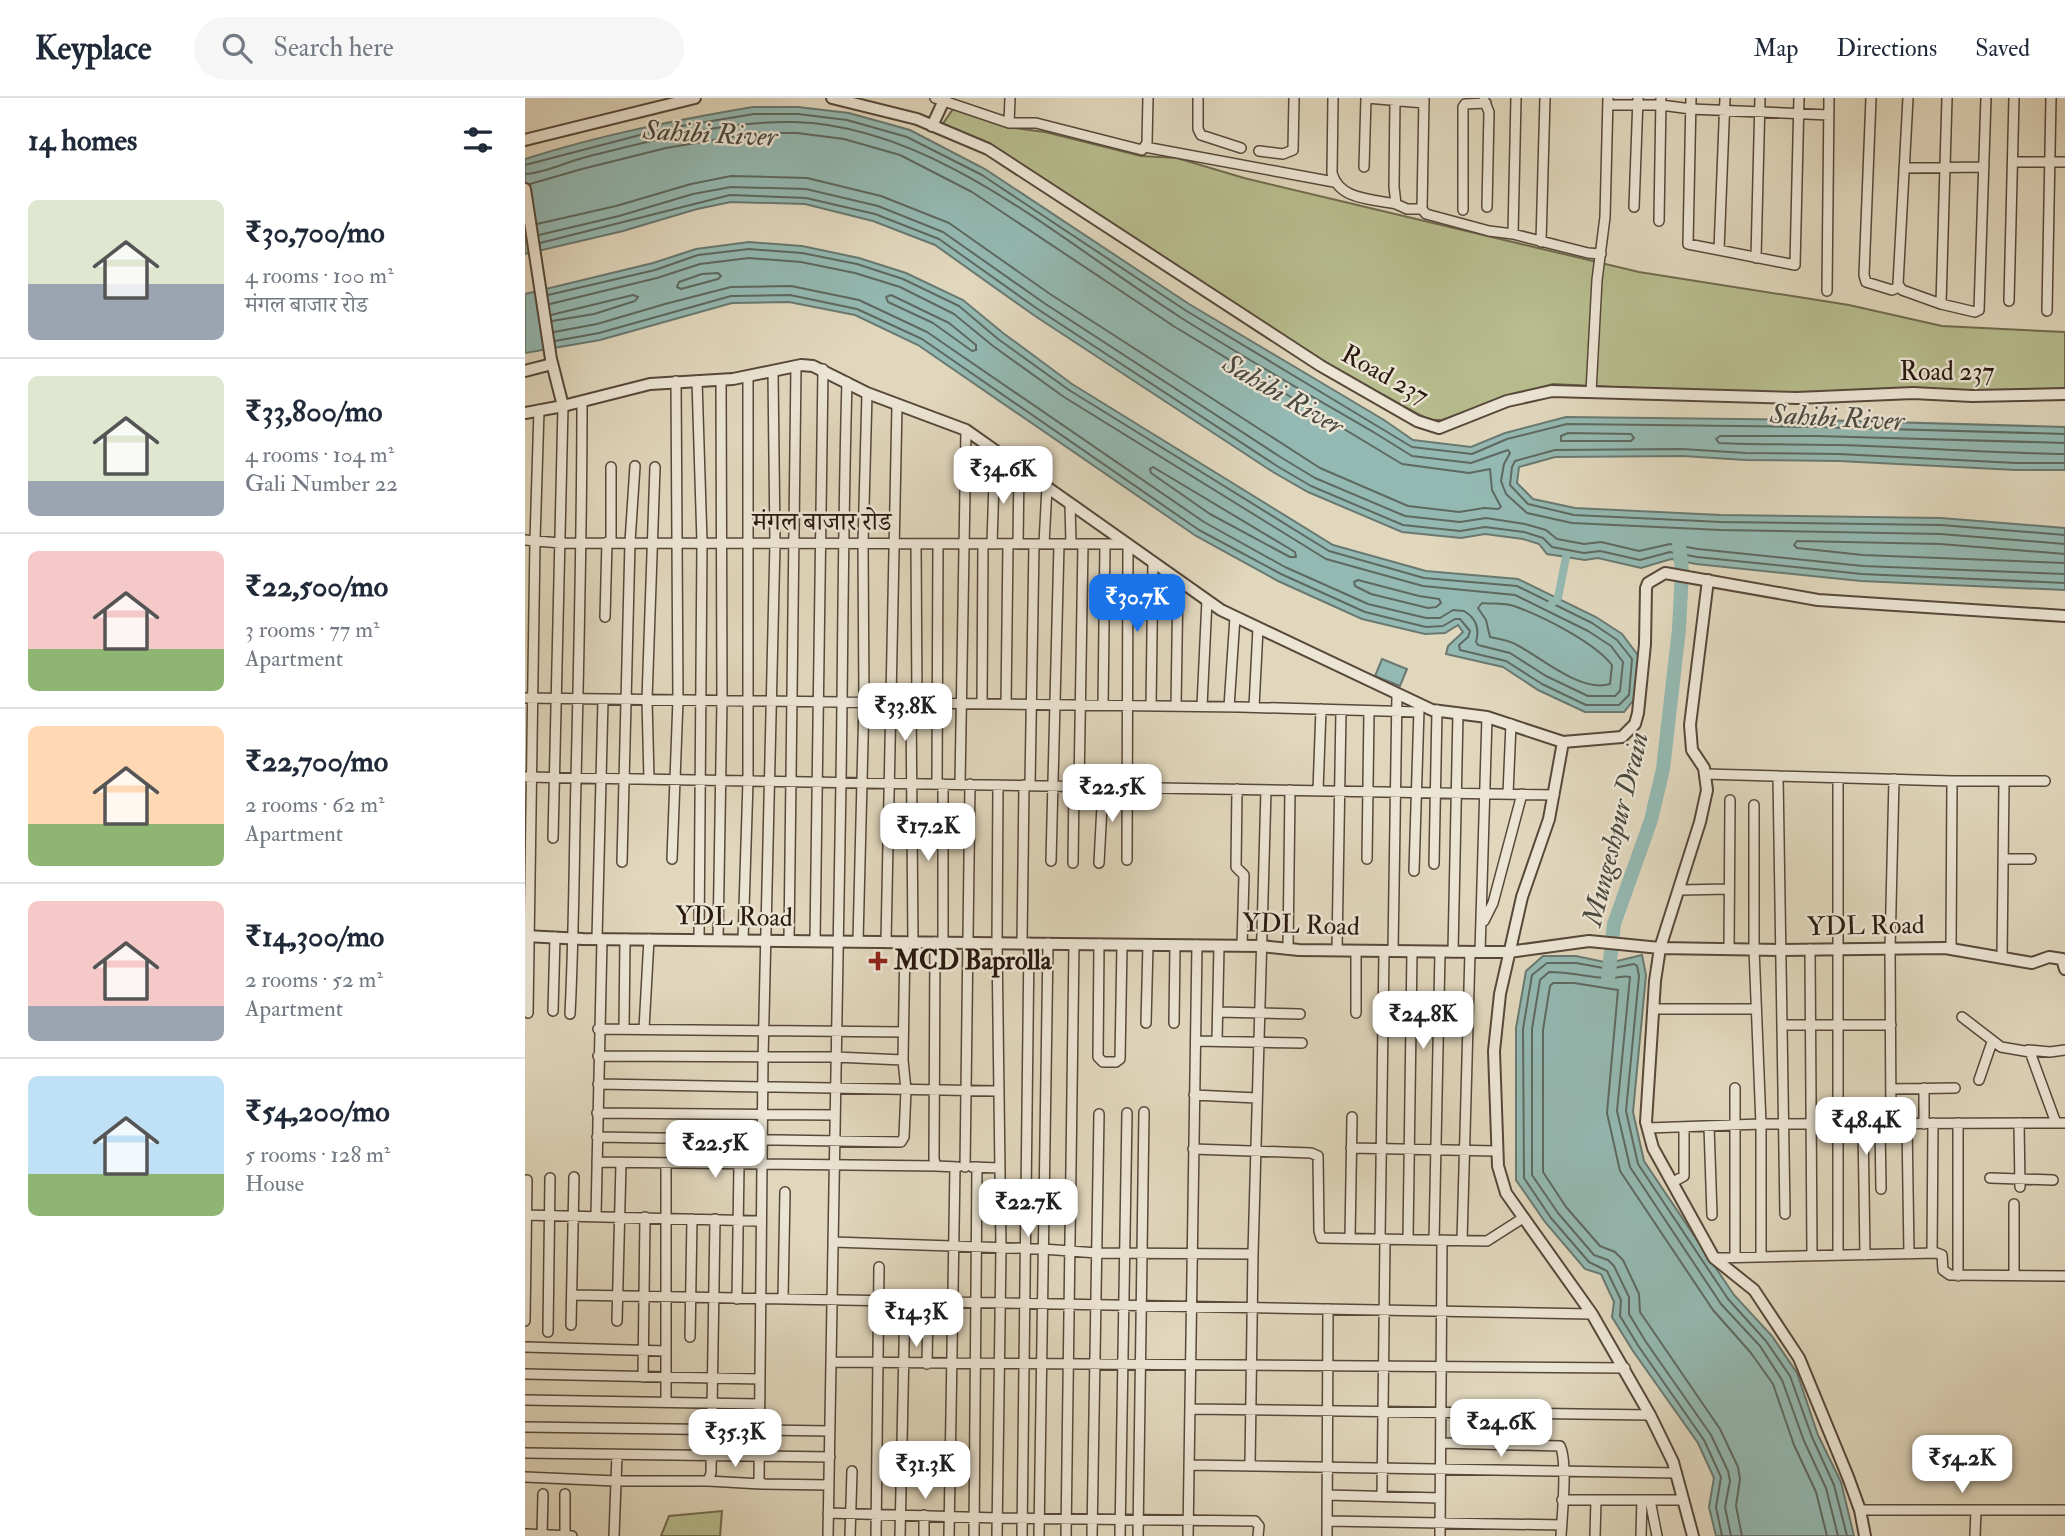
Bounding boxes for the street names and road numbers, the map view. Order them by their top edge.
street label: Road 237 [1336,338,1434,412]
street label: Road 237 [1900,356,1995,388]
street label: मंगल बाजार रोड [751,506,893,538]
street label: YDL Road [675,900,793,934]
street label: YDL Road [1242,907,1361,943]
street label: YDL Road [1807,909,1925,943]

